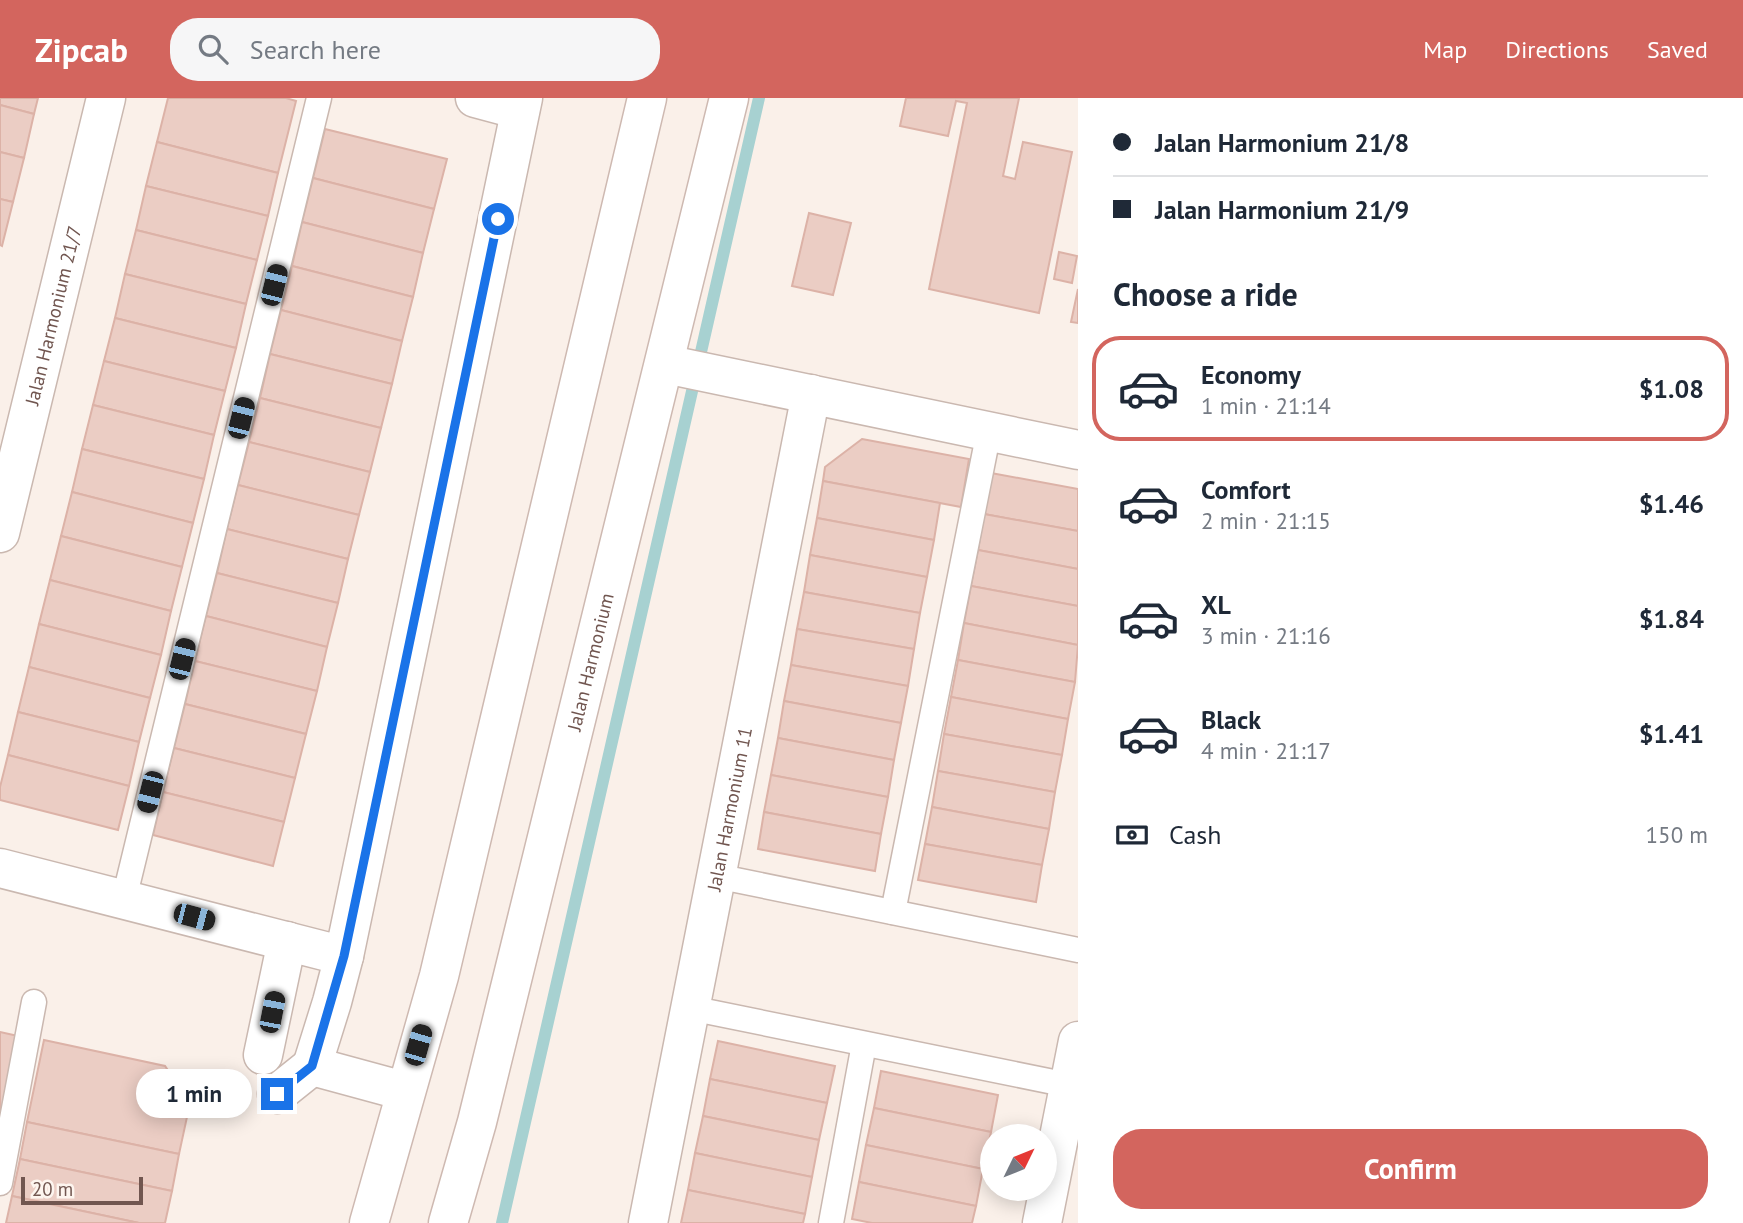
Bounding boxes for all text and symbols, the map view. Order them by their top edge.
search box [170,18,660,81]
text: Zipcab [35,28,128,71]
icon: search [194,30,232,68]
text: Search here [250,33,381,66]
text: Map [1423,34,1467,65]
text: Directions [1505,34,1609,65]
text: Saved [1647,34,1708,65]
text: Jalan Harmonium 21/8 [1155,126,1409,159]
text: Jalan Harmonium 21/9 [1155,193,1409,226]
route start [482,203,514,235]
street label: Jalan Harmonium 21/7 [19,223,86,408]
car [259,262,290,308]
text: Choose a ride [1113,273,1298,315]
icon: car [1117,357,1180,420]
text: Economy [1201,358,1301,391]
text: $1.08 [1639,372,1704,405]
text: 1 min · 21:14 [1201,391,1331,420]
car [226,395,257,441]
icon: car [1117,472,1180,535]
text: Comfort [1201,473,1291,506]
text: $1.46 [1639,487,1704,520]
text: 2 min · 21:15 [1201,506,1331,535]
icon: car [1117,587,1180,650]
text: XL [1201,588,1231,621]
street label: Jalan Harmonium [562,591,619,734]
text: $1.84 [1639,602,1704,635]
text: 3 min · 21:16 [1201,621,1331,650]
car [167,636,198,682]
icon: car [1117,702,1180,765]
text: Black [1201,703,1261,736]
text: $1.41 [1639,717,1704,750]
street label: Jalan Harmonium 11 [701,725,757,894]
text: 4 min · 21:17 [1201,736,1331,765]
car [135,769,166,815]
icon: cash [1113,816,1151,854]
text: Cash [1169,818,1221,851]
text: 150 m [1646,820,1708,849]
car [171,901,218,933]
car [258,989,287,1035]
car [403,1022,434,1068]
callout: 1 min [137,1070,252,1118]
route end [261,1078,293,1110]
text: 1 min [166,1079,222,1108]
north arrow [980,1124,1057,1200]
map controls [980,1124,1057,1201]
button: Confirm [1113,1129,1708,1209]
scale bar [21,1174,144,1206]
text: 20 m [32,1177,73,1201]

